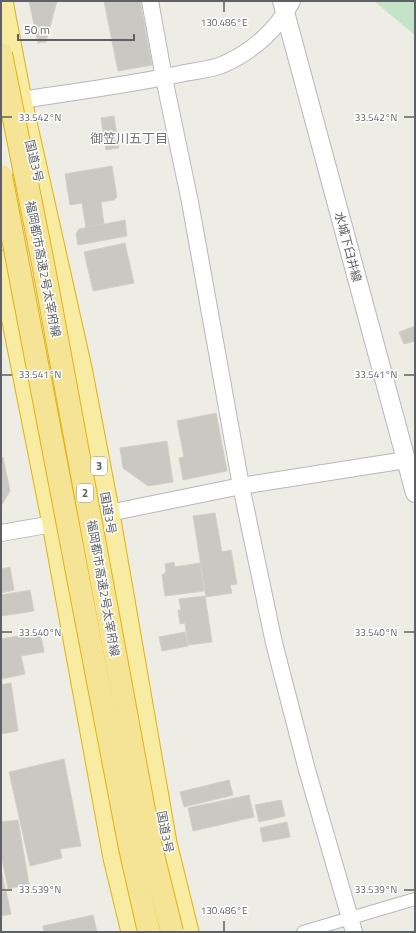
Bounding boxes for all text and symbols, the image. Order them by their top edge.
text: 130.486°E [201,15,248,30]
scale bar [18,16,134,42]
text: 50 m [24,20,50,39]
text: 33.542°N [19,110,61,125]
text: 33.542°N [355,110,397,125]
district label: 御笠川五丁目 [90,128,168,148]
street label: 国道3号 [20,138,49,184]
street label: 福岡都市高速2号太宰府線 [21,199,66,339]
street label: 水城下臼井線 [330,210,367,284]
text: 33.541°N [19,367,61,382]
text: 33.541°N [355,367,397,382]
road number: 3 [91,457,107,475]
road number: 2 [77,484,93,502]
street label: 国道3号 [95,490,122,536]
street label: 福岡都市高速2号太宰府線 [82,518,125,658]
text: 33.540°N [19,625,61,640]
text: 33.540°N [355,625,397,640]
street label: 国道3号 [152,809,179,855]
text: 33.539°N [19,882,61,897]
text: 33.539°N [355,882,397,897]
text: 130.486°E [201,903,248,918]

